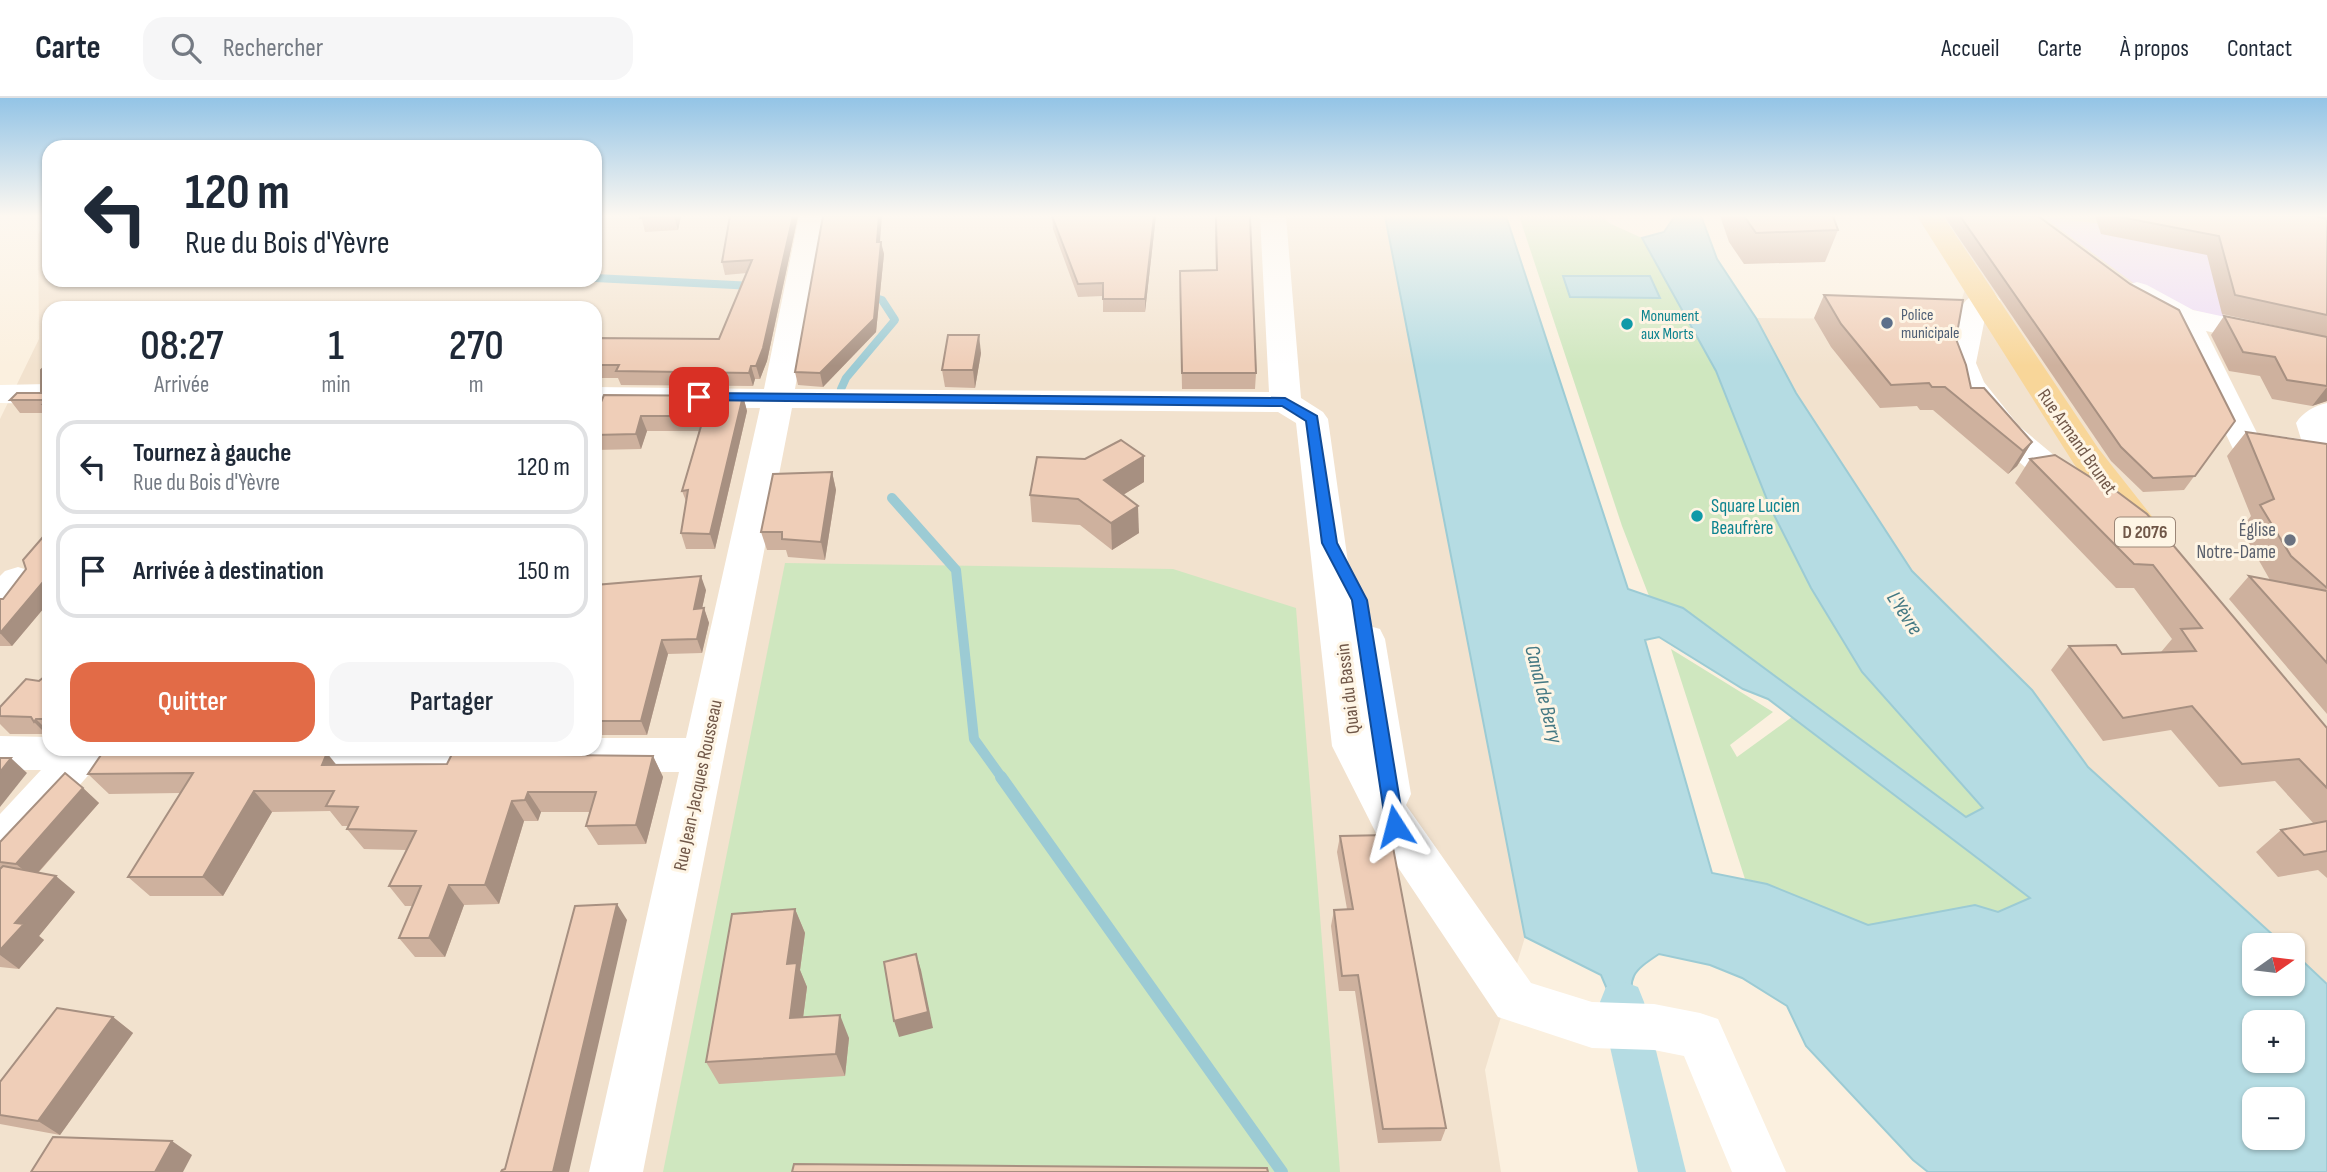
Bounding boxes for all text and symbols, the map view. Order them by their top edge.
search box [143,17,633,80]
text: Carte [35,28,101,68]
icon: search [167,29,205,67]
text: Rechercher [223,33,323,64]
text: Accueil [1941,34,2000,63]
text: Carte [2038,34,2082,63]
text: À propos [2120,34,2189,63]
text: Contact [2227,34,2292,63]
text: 120 m [185,164,290,223]
icon: left [70,168,161,259]
text: Rue du Bois d'Yèvre [185,224,390,263]
place label: Police municipale [1901,306,1959,343]
place label: Monument aux Morts [1641,307,1699,344]
marker: Police municipale [1879,315,1895,331]
marker: Monument aux Morts [1619,316,1635,332]
text: 08:27 [140,321,223,372]
text: 1 [328,321,344,372]
text: 270 [449,321,504,372]
pin [669,367,729,427]
text: Arrivée [154,371,209,399]
text: min [322,371,351,399]
text: m [469,371,484,399]
icon: arrive [680,378,718,416]
street label: Rue Armand Brunet [2032,385,2122,499]
text: Tournez à gauche [133,438,291,469]
icon: left [74,448,112,486]
text: 120 m [517,452,570,483]
text: Rue du Bois d'Yèvre [133,469,280,497]
place label: Square Lucien Beaufrère [1711,495,1800,540]
marker: Square Lucien Beaufrère [1689,508,1705,524]
road number: D 2076 [2115,518,2175,546]
place label: Église Notre-Dame [2196,519,2276,564]
marker: Église Notre-Dame [2282,532,2298,548]
icon: arrive [74,552,112,590]
text: Arrivée à destination [133,556,324,587]
text: 150 m [518,556,570,587]
water label: L'Yèvre [1881,587,1928,640]
street label: Quai du Bassin [1332,642,1365,735]
water label: Canal de Berry [1519,643,1568,747]
button: Quitter [70,662,315,742]
button: Partager [329,662,574,742]
street label: Rue Jean-Jacques Rousseau [669,698,728,873]
position arrow [1358,789,1432,863]
north arrow [2242,933,2305,996]
map controls [2242,933,2305,1150]
button: + [2242,1010,2305,1073]
button: − [2242,1087,2305,1150]

